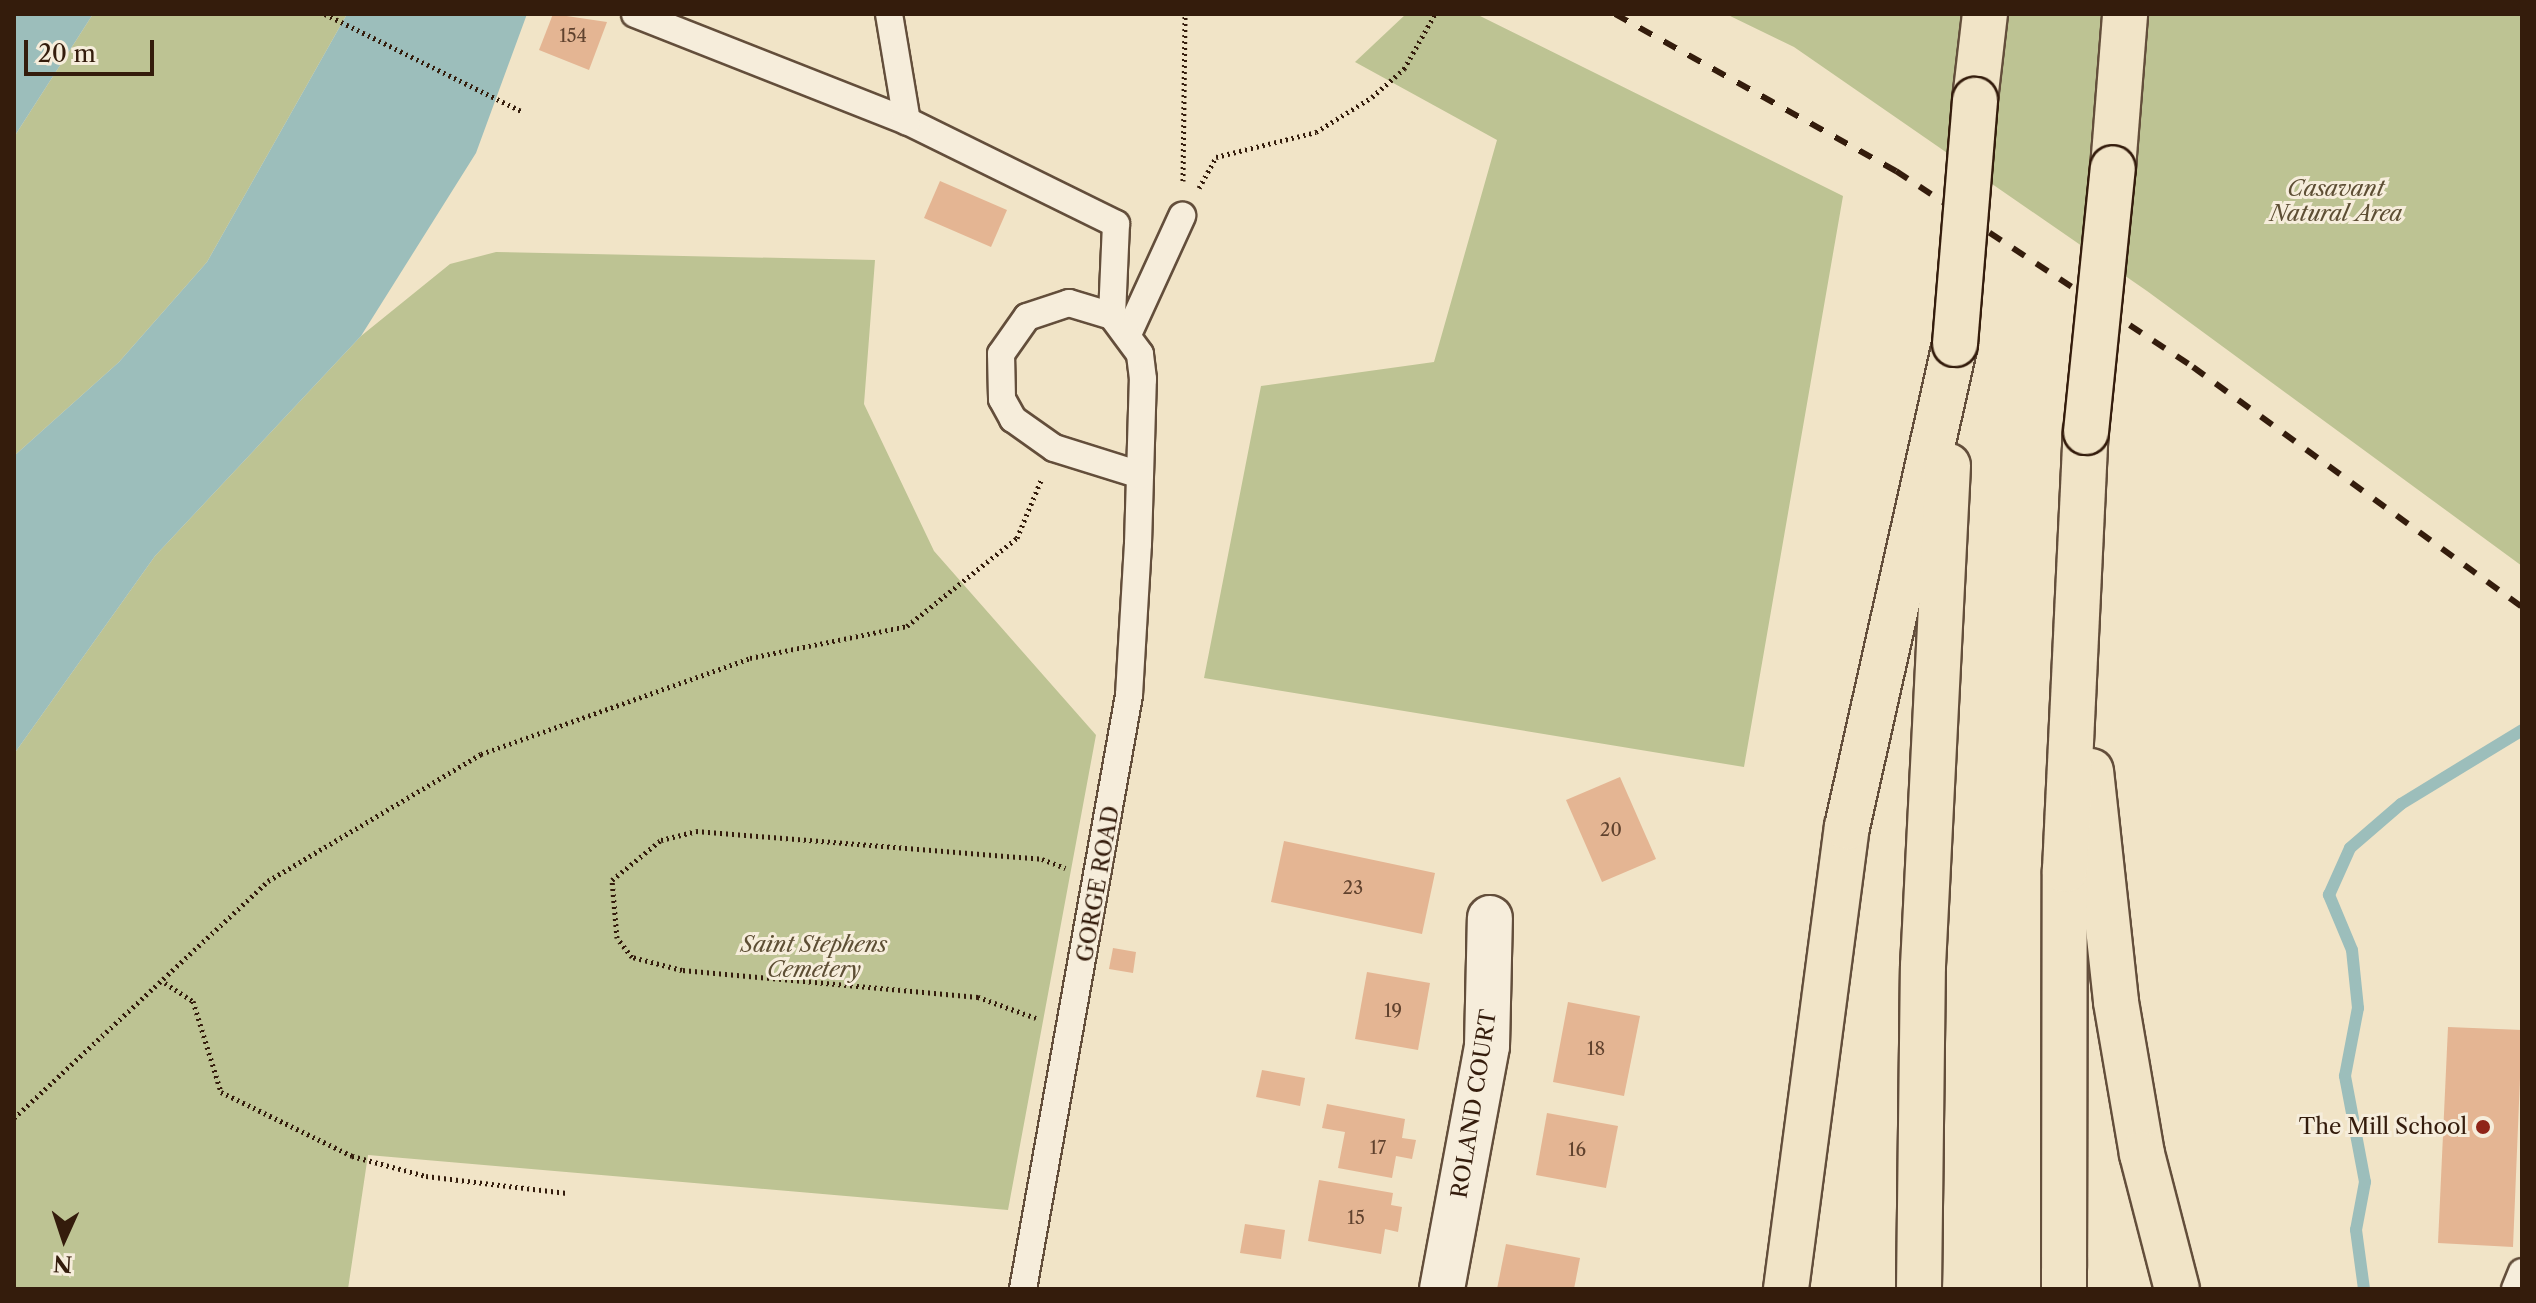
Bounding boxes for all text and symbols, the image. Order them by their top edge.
scale bar [28,24,158,74]
house number: 154 [559,25,587,47]
text: 20 m [38,39,96,68]
park label: Casavant Natural Area [2270,175,2402,226]
street label: GORGE ROAD [1071,804,1125,964]
house number: 20 [1600,819,1622,841]
house number: 23 [1343,877,1363,899]
park label: Saint Stephens Cemetery [741,931,887,982]
house number: 19 [1384,1000,1402,1022]
street label: ROLAND COURT [1446,1008,1502,1200]
house number: 18 [1587,1038,1605,1060]
place label: The Mill School [2299,1114,2467,1140]
marker: The Mill School [2474,1118,2492,1136]
house number: 17 [1370,1137,1386,1159]
house number: 16 [1568,1139,1586,1161]
north arrow [24,1199,104,1279]
house number: 15 [1347,1207,1365,1229]
text: N [52,1249,73,1277]

